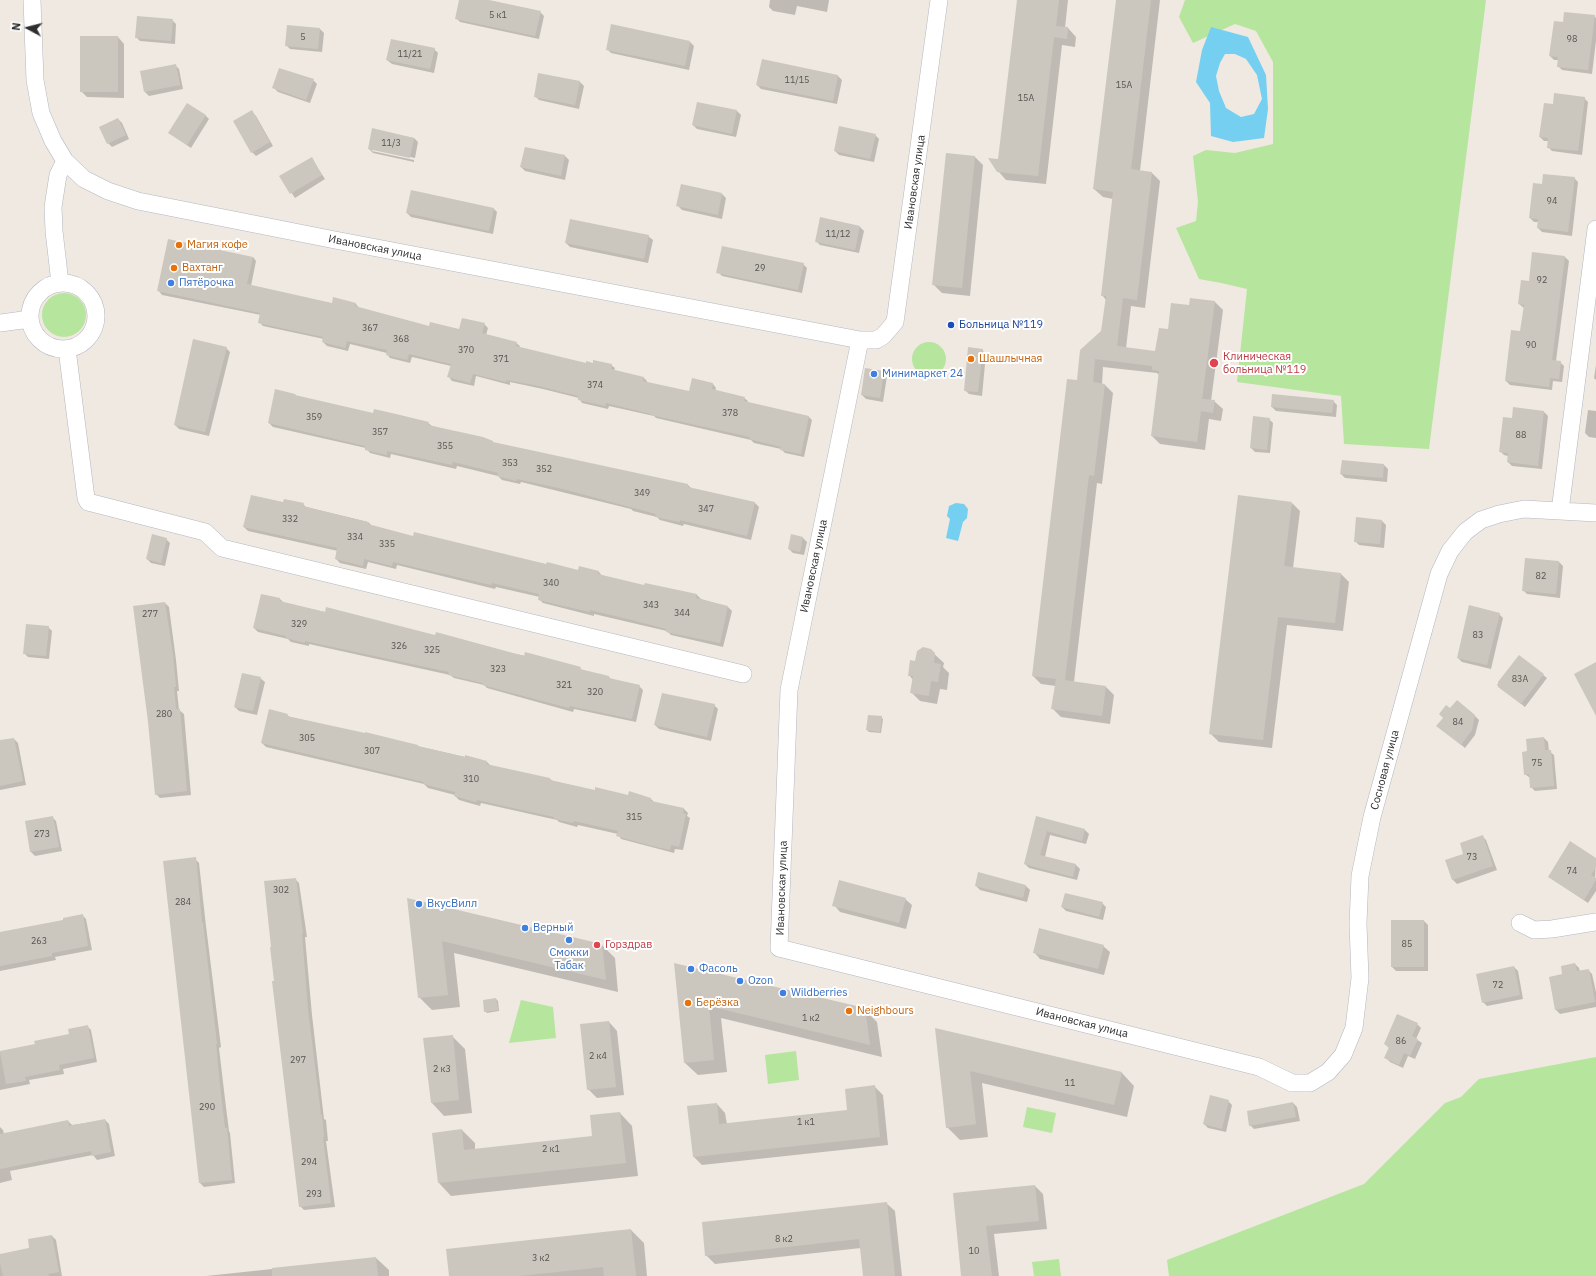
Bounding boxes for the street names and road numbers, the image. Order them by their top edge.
street label: Ивановская улица [902,134,928,230]
street label: Ивановская улица [327,232,423,264]
street label: Ивановская улица [798,518,830,614]
street label: Сосновая улица [1368,729,1402,811]
street label: Ивановская улица [774,840,790,936]
street label: Ивановская улица [1034,1005,1130,1041]

